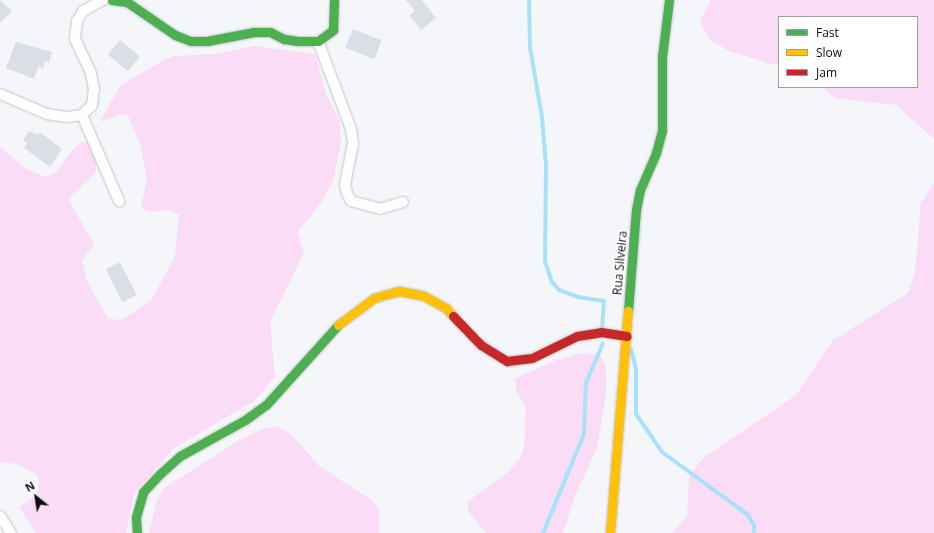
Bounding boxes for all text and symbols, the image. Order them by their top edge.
legend [778,16,918,88]
text: Fast [816,24,839,41]
text: Slow [816,44,842,61]
text: Jam [816,64,837,81]
street label: Rua Silveira [610,230,630,296]
north arrow [16,477,56,517]
text: N [22,477,37,495]

